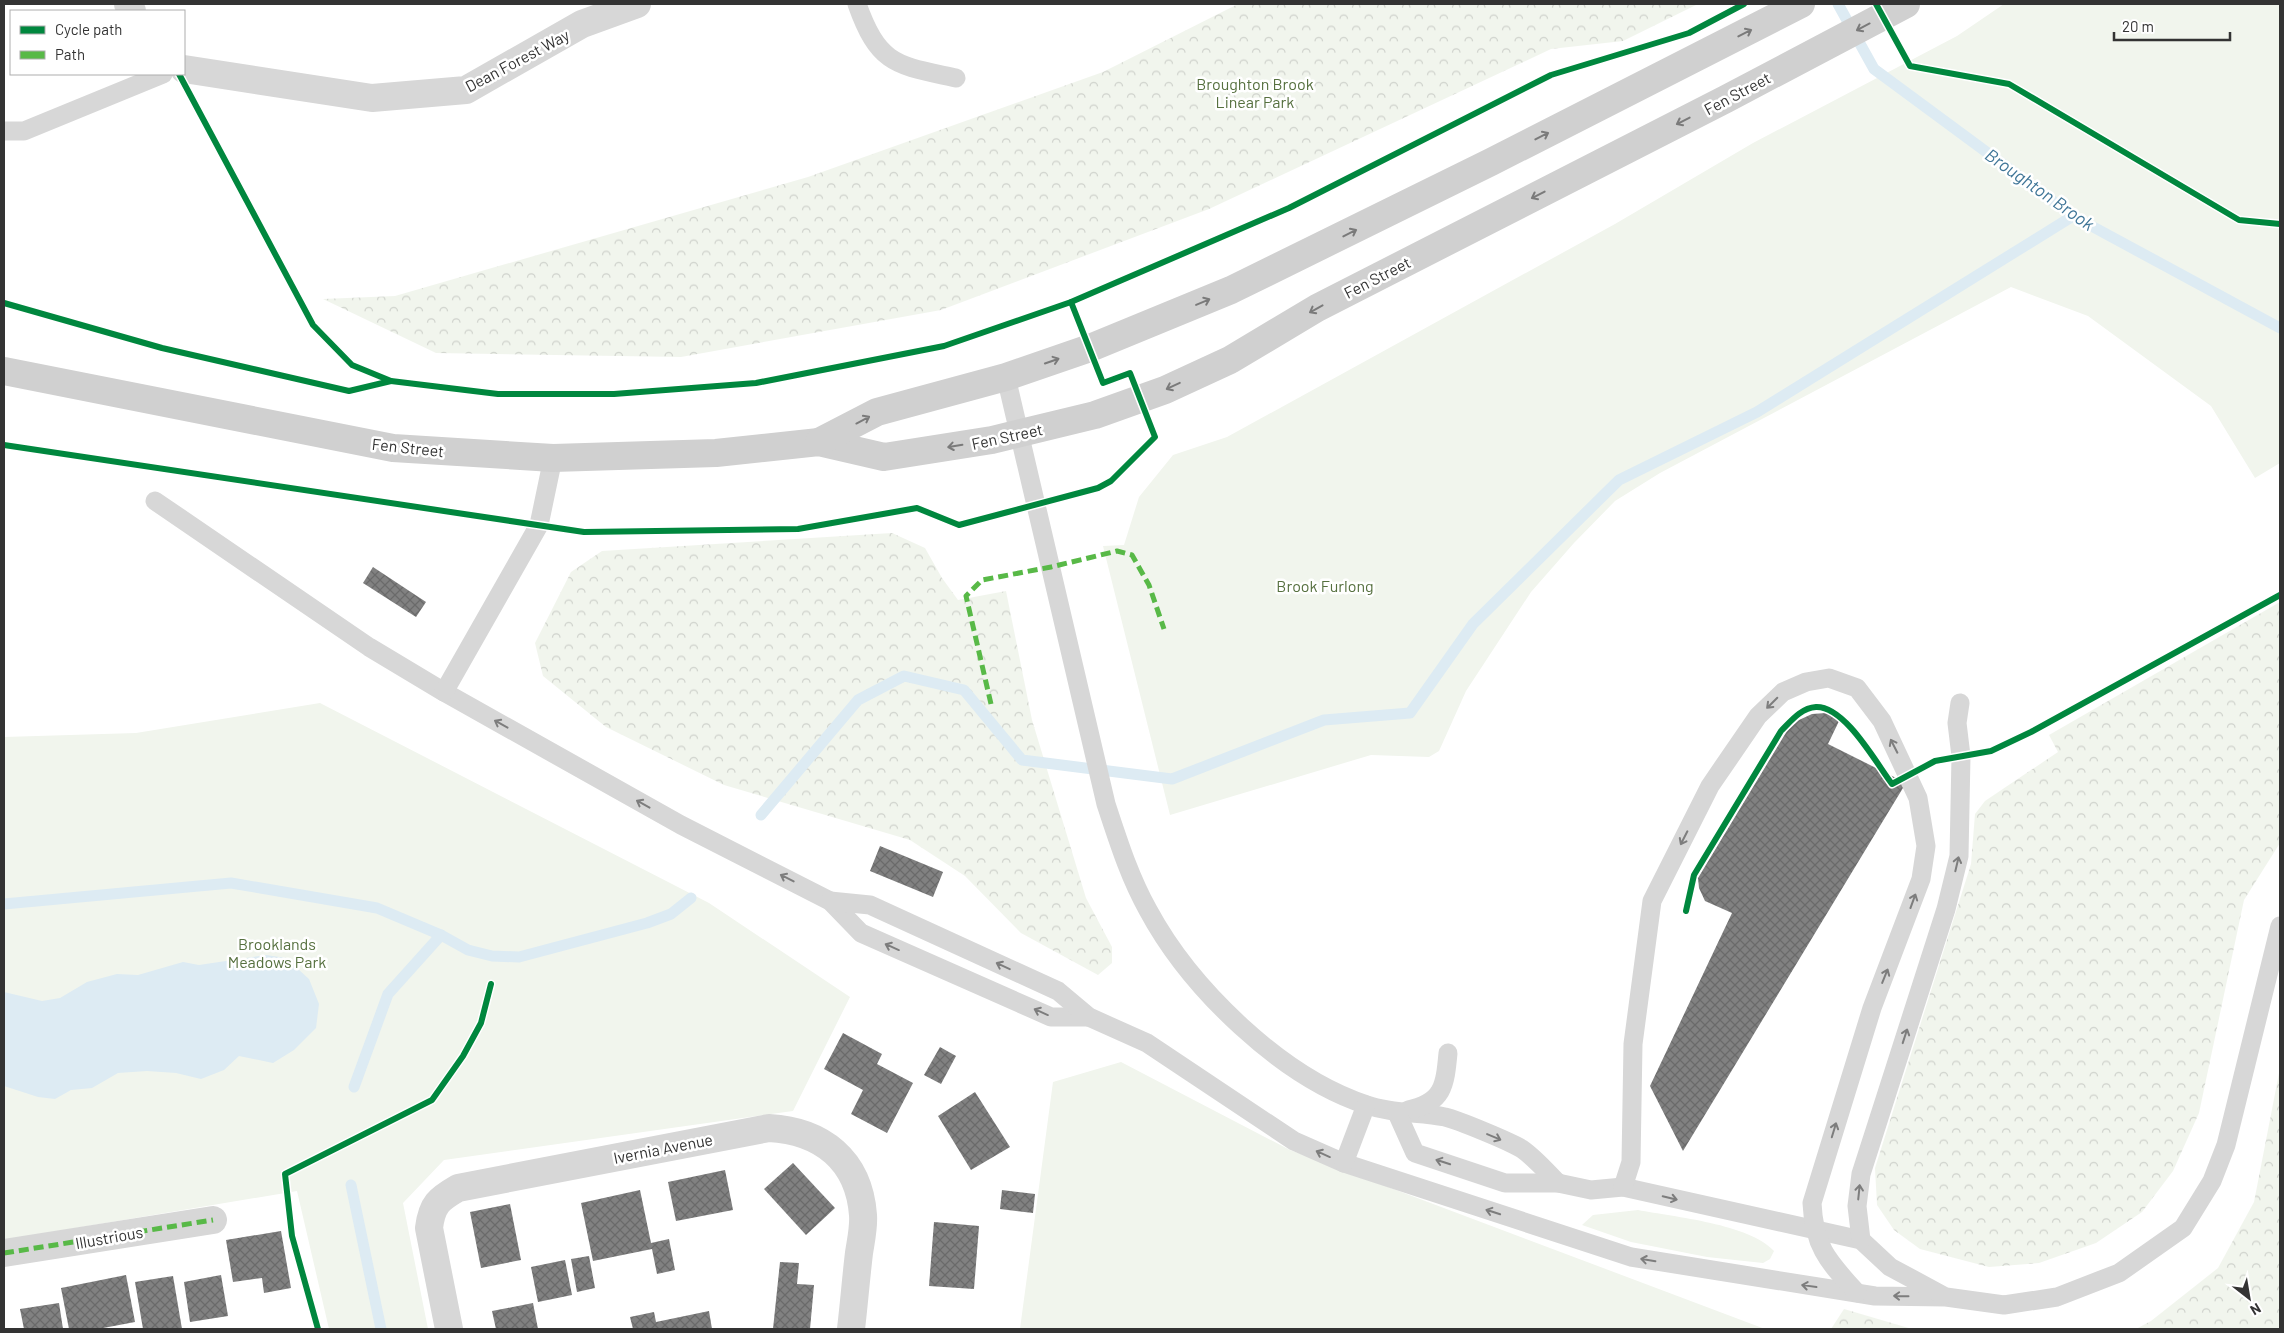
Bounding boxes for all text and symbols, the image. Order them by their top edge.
legend [10,10,185,75]
scale bar [2114,10,2230,42]
text: 20 m [2122,17,2154,35]
text: Cycle path [55,20,122,38]
one-way arrow [1857,22,1871,32]
street label: Dean Forest Way [462,24,573,95]
one-way arrow [1737,28,1752,38]
text: Path [55,45,85,63]
street label: Fen Street [1701,68,1773,118]
park label: Broughton Brook Linear Park [1196,74,1314,111]
one-way arrow [1676,117,1691,126]
one-way arrow [1535,131,1550,141]
water label: Broughton Brook [1981,143,2099,235]
one-way arrow [1531,191,1546,200]
one-way arrow [1342,228,1357,237]
street label: Fen Street [1340,252,1414,302]
one-way arrow [1195,297,1210,306]
one-way arrow [1308,304,1323,314]
one-way arrow [1044,356,1059,365]
one-way arrow [1166,382,1181,391]
one-way arrow [855,415,870,425]
street label: Fen Street [970,419,1044,453]
street label: Fen Street [371,434,445,460]
one-way arrow [947,441,963,451]
park label: Brook Furlong [1276,576,1374,595]
one-way arrow [1766,697,1778,709]
one-way arrow [494,719,509,728]
one-way arrow [1889,739,1898,754]
one-way arrow [636,798,650,808]
one-way arrow [1679,830,1688,845]
one-way arrow [1953,857,1962,873]
one-way arrow [780,873,795,882]
one-way arrow [1909,894,1918,909]
park label: Brooklands Meadows Park [228,934,326,971]
one-way arrow [885,941,900,951]
one-way arrow [996,960,1011,970]
one-way arrow [1881,969,1890,984]
one-way arrow [1034,1007,1049,1017]
one-way arrow [1901,1029,1910,1045]
one-way arrow [1830,1123,1840,1139]
street label: Ivernia Avenue [612,1129,714,1167]
one-way arrow [1486,1133,1501,1143]
one-way arrow [1316,1148,1331,1158]
one-way arrow [1435,1157,1451,1167]
one-way arrow [1854,1184,1864,1200]
one-way arrow [1662,1194,1678,1203]
one-way arrow [1486,1207,1501,1216]
street label: Illustrious [74,1222,144,1252]
one-way arrow [1640,1254,1656,1264]
north arrow [2224,1273,2274,1323]
one-way arrow [1801,1280,1817,1290]
one-way arrow [1894,1292,1910,1301]
text: N [2248,1300,2264,1319]

